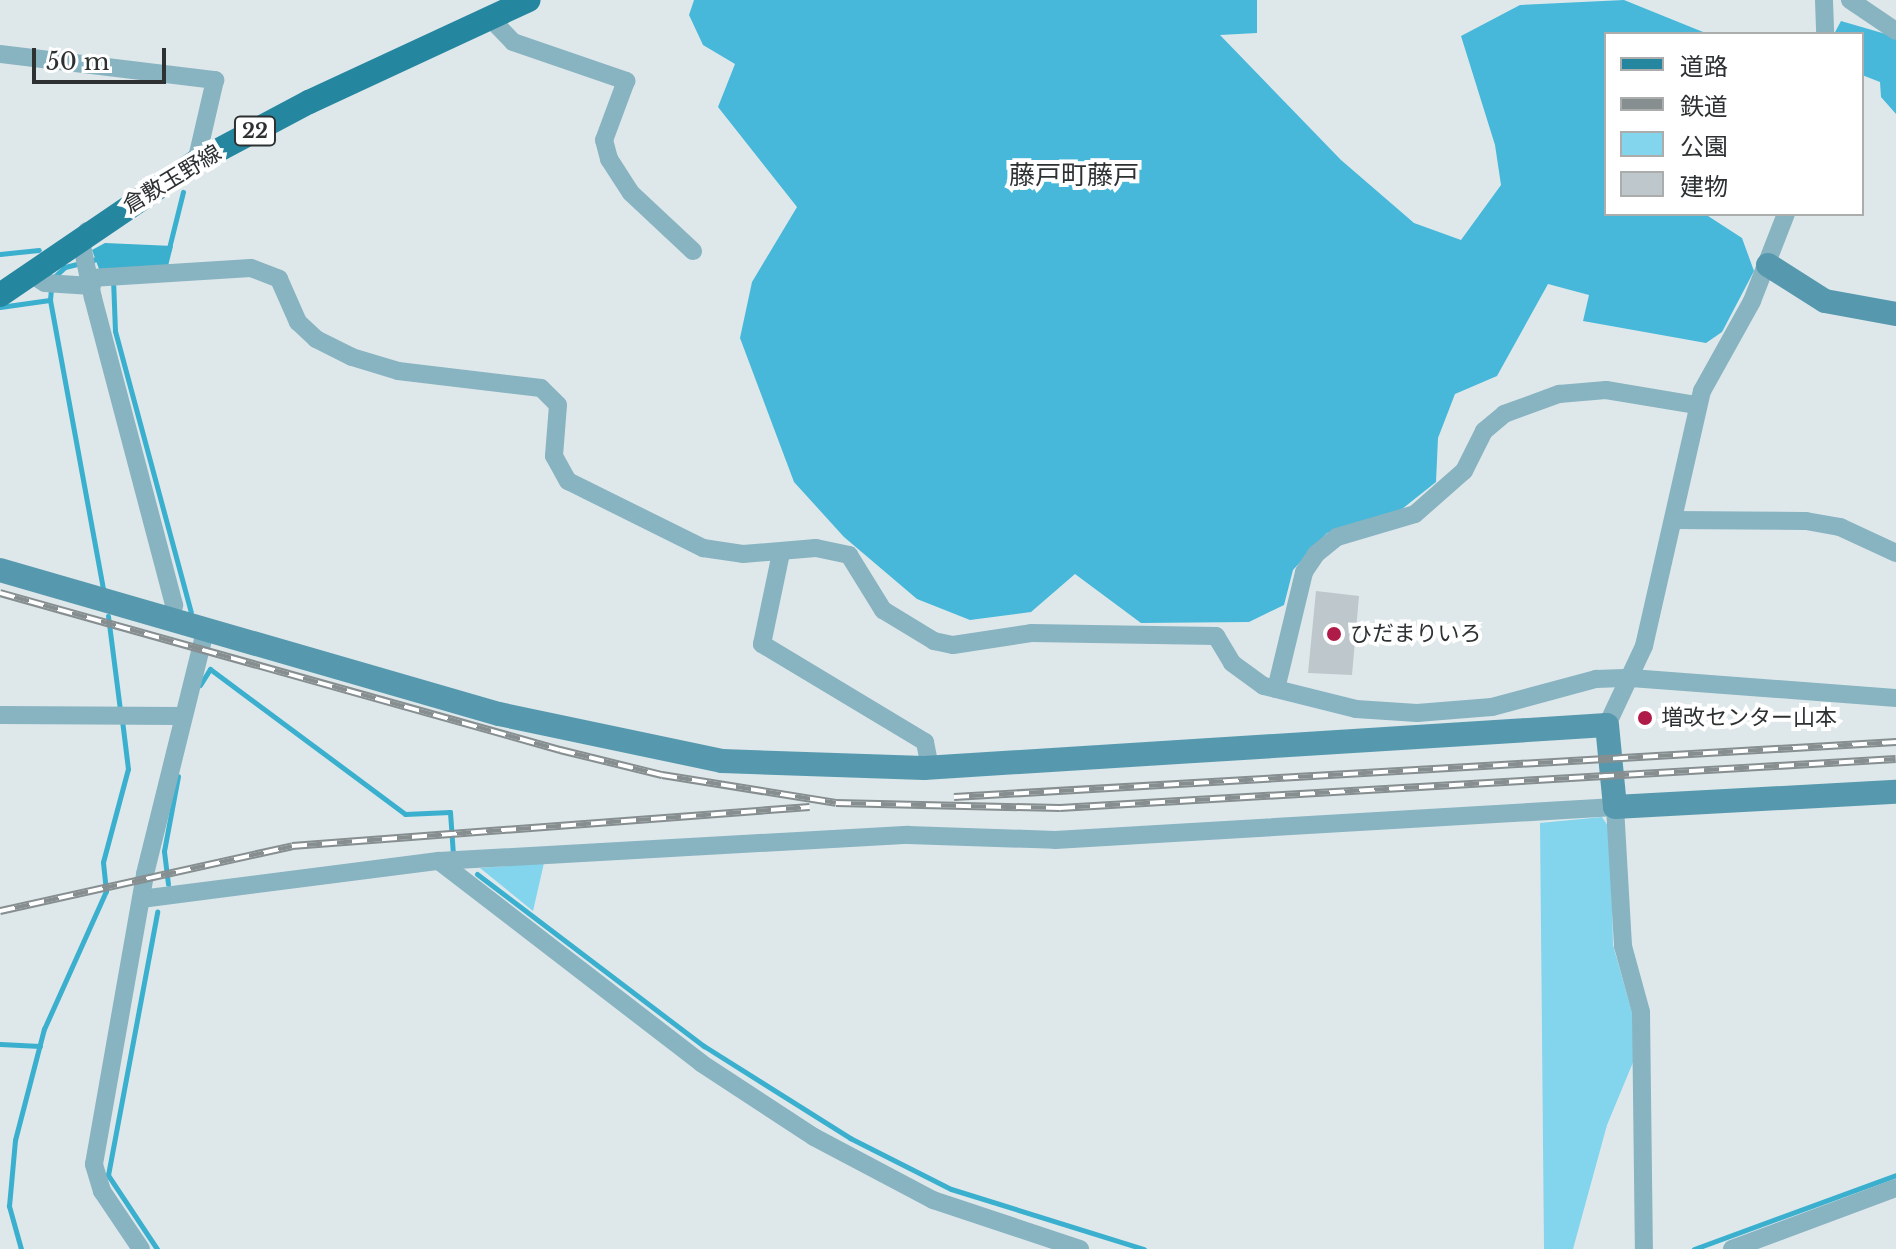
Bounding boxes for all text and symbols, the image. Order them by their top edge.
scale bar [36,32,170,82]
legend [1604,32,1864,216]
text: 50 m [46,47,109,76]
text: 道路 [1680,52,1728,81]
text: 鉄道 [1680,92,1728,121]
road number: 22 [233,115,277,147]
text: 公園 [1680,132,1728,161]
street label: 倉敷玉野線 [118,139,226,219]
district label: 藤戸町藤戸 [1009,160,1139,192]
text: 建物 [1680,172,1728,201]
place label: ひだまりいろ [1350,621,1482,647]
marker: ひだまりいろ [1325,625,1343,643]
place label: 増改センター山本 [1661,705,1837,731]
marker: 増改センター山本 [1636,709,1654,727]

